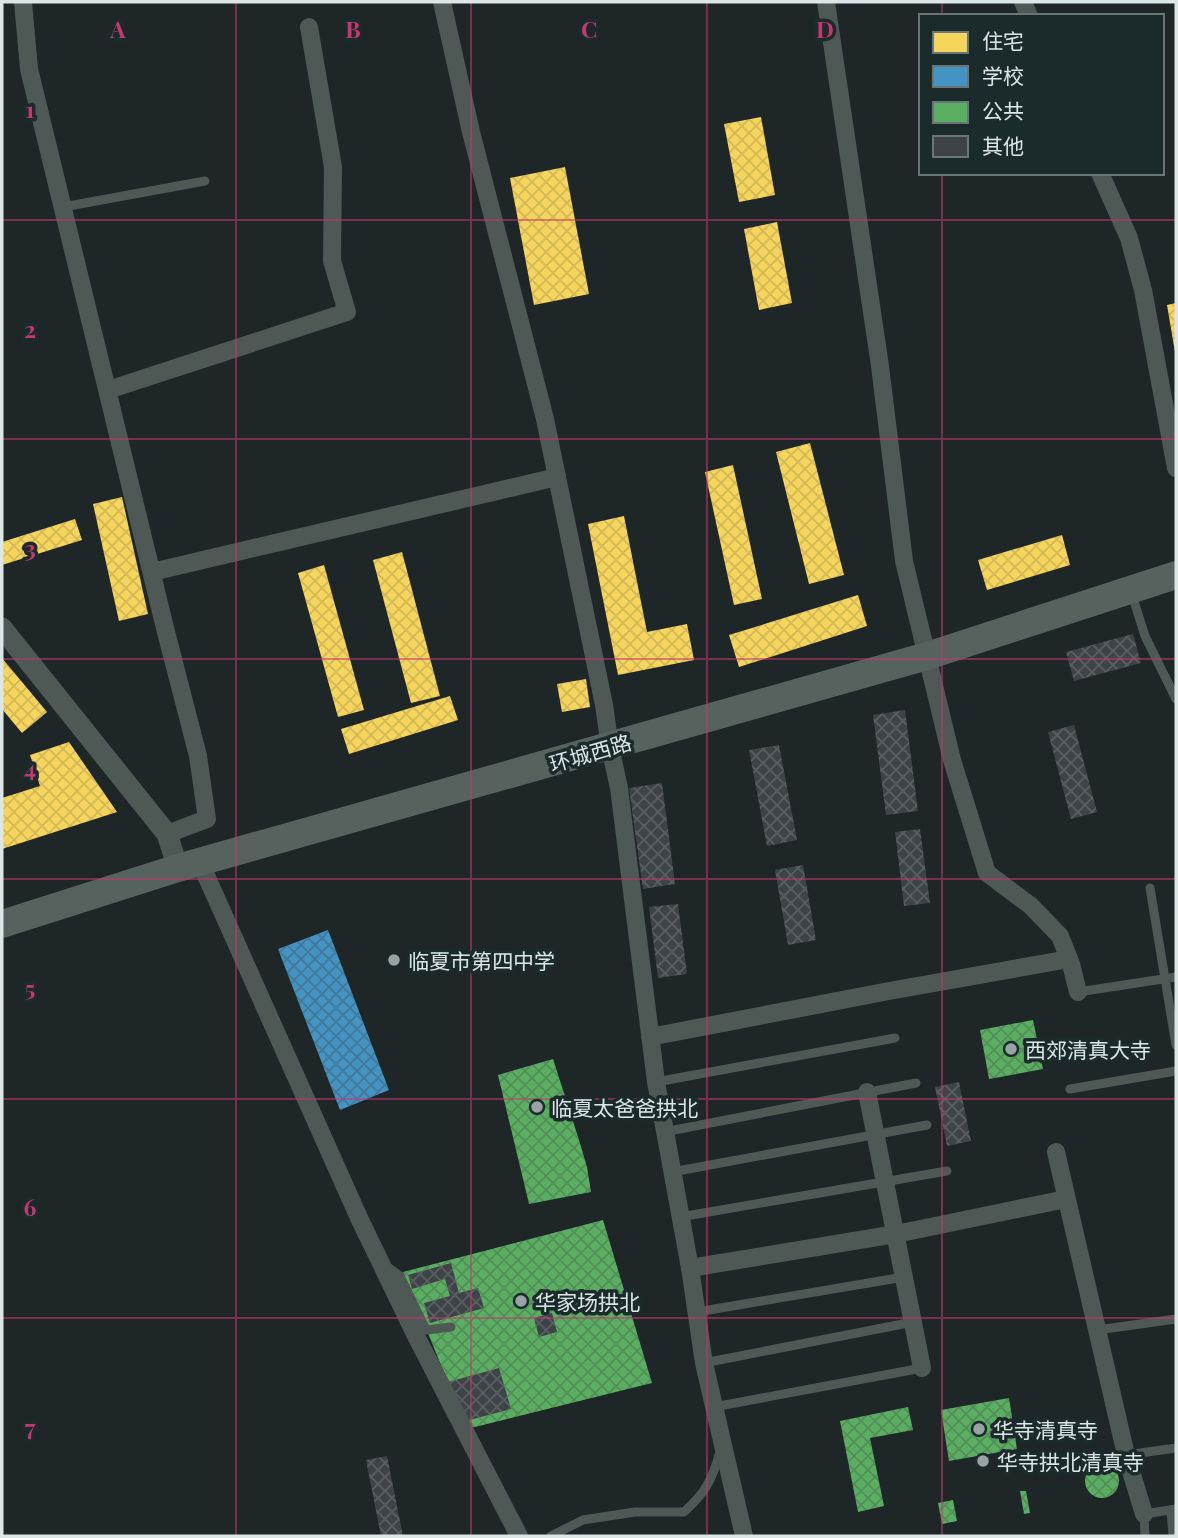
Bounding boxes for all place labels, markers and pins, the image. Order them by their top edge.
place label: 临夏市第四中学 [408,946,555,974]
marker: 临夏市第四中学 [386,952,402,968]
place label: 西郊清真大寺 [1025,1035,1151,1063]
marker: 西郊清真大寺 [1003,1041,1019,1057]
place label: 临夏太爸爸拱北 [551,1093,698,1121]
marker: 临夏太爸爸拱北 [529,1099,545,1115]
place label: 华家场拱北 [535,1287,640,1315]
marker: 华家场拱北 [513,1293,529,1309]
place label: 华寺清真寺 [993,1415,1098,1443]
marker: 华寺清真寺 [971,1421,987,1437]
place label: 华寺拱北清真寺 [997,1447,1144,1475]
marker: 华寺拱北清真寺 [975,1453,991,1469]

